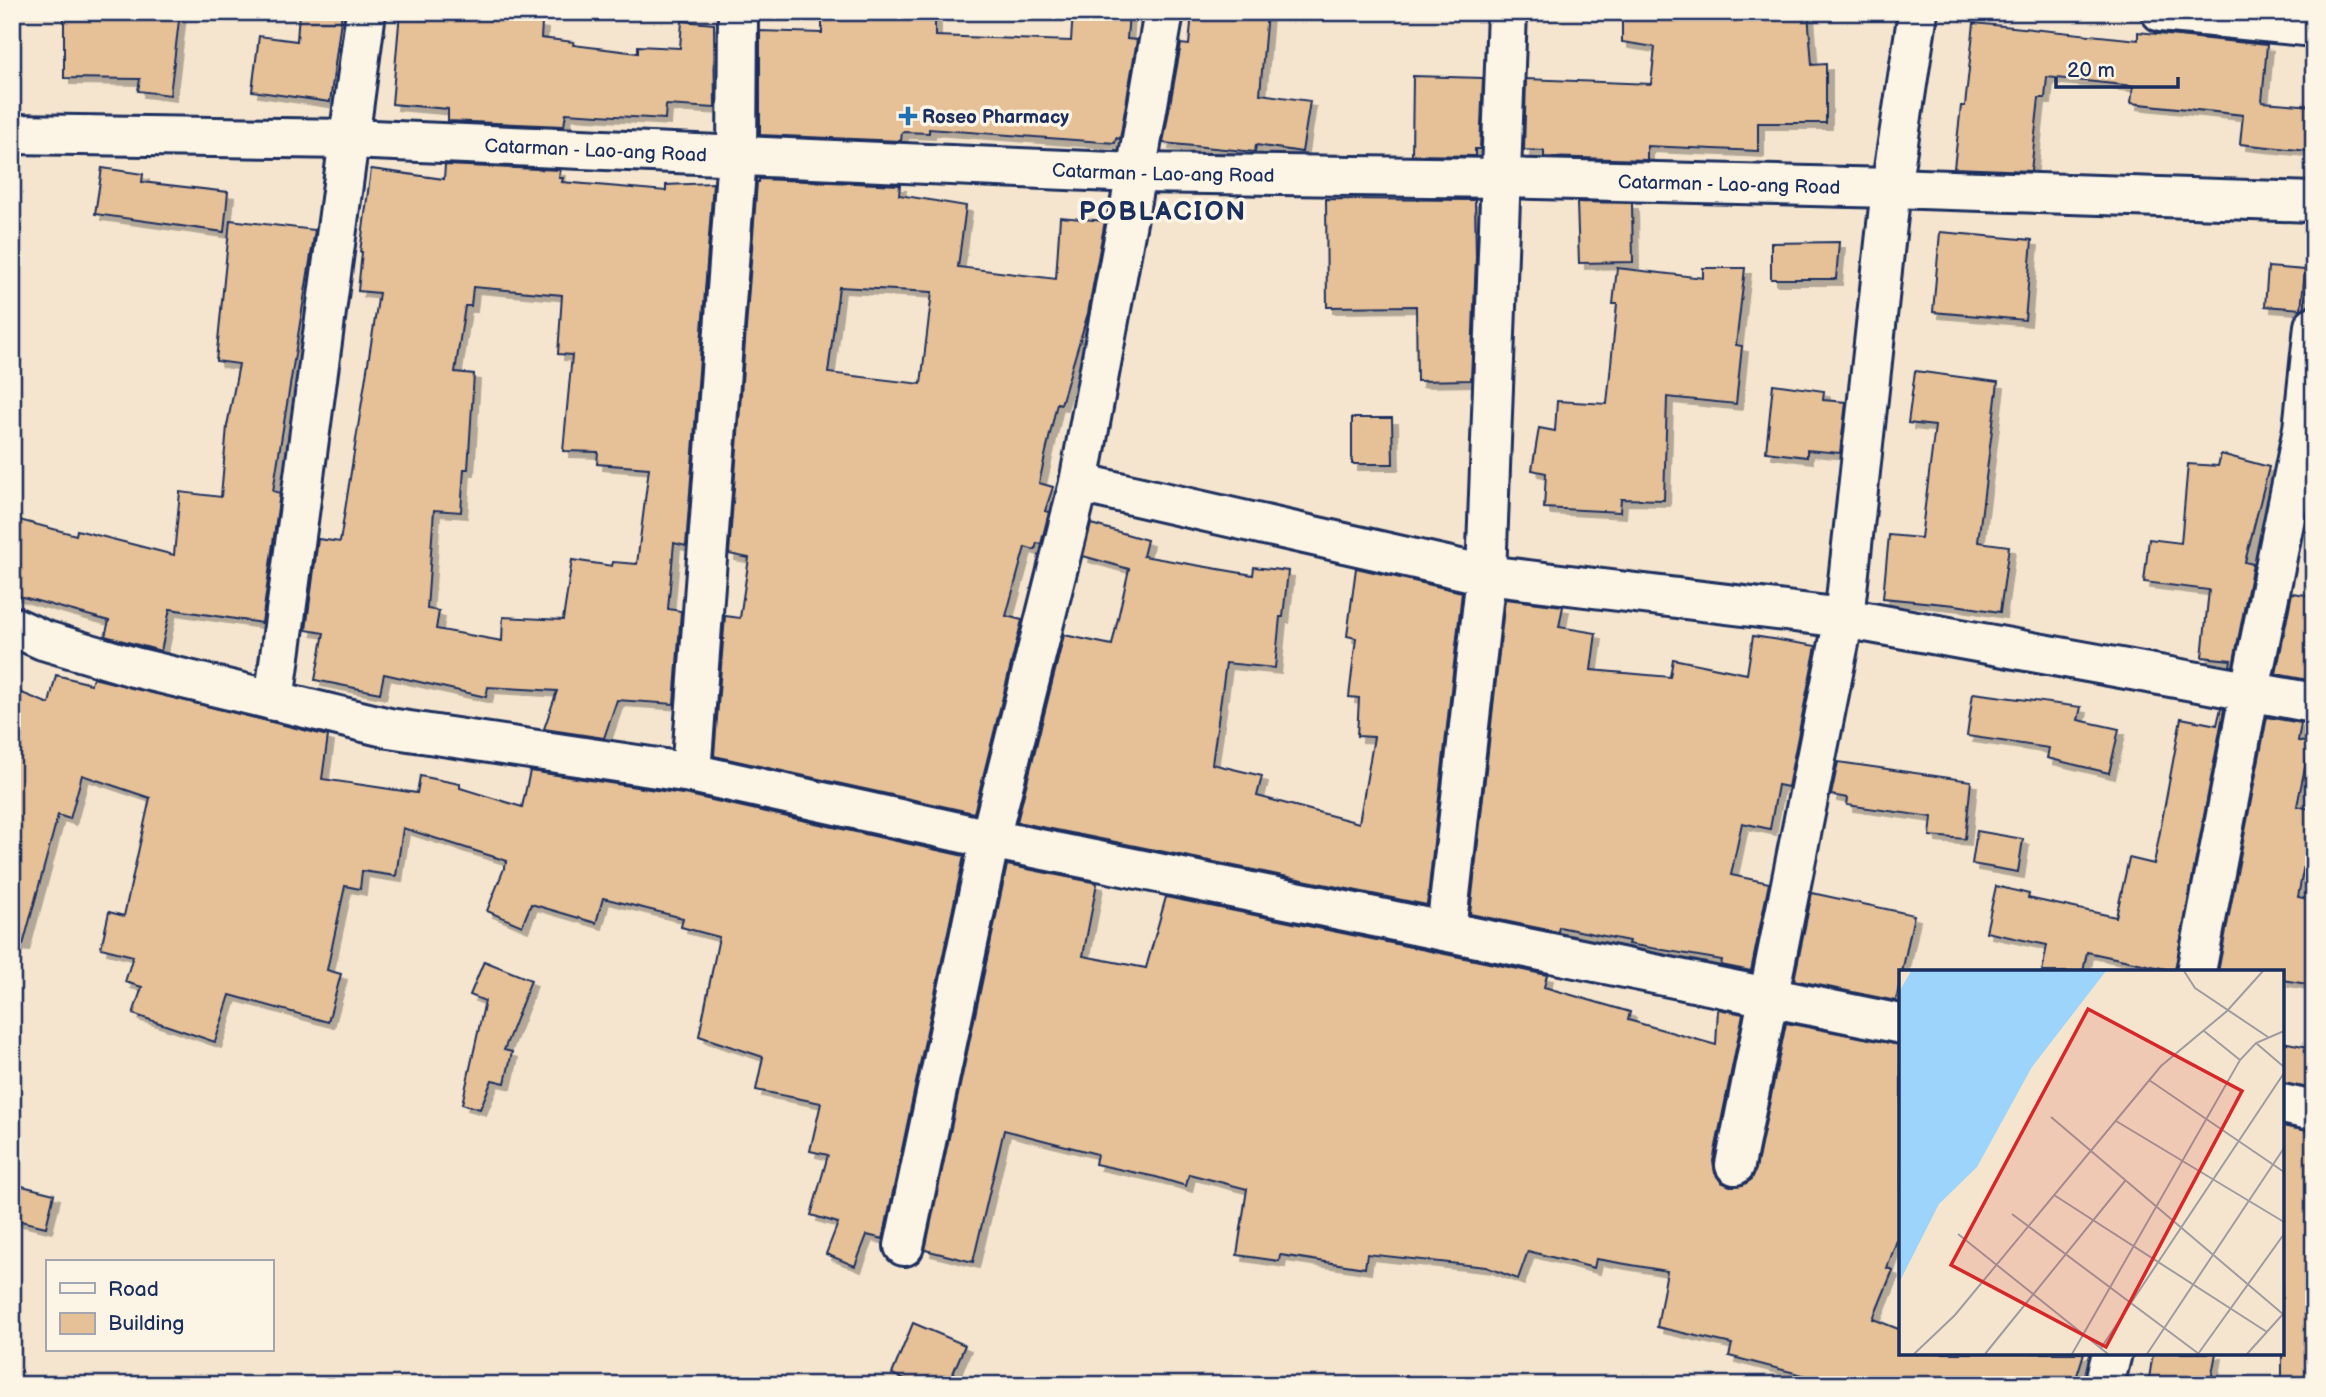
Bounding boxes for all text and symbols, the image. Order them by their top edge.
scale bar [2056,46,2179,90]
text: 20 m [2067,58,2115,83]
place label: Roseo Pharmacy [922,106,1069,129]
marker: Roseo Pharmacy [900,108,916,124]
street label: Catarman - Lao-ang Road [484,135,707,167]
street label: Catarman - Lao-ang Road [1051,159,1275,188]
street label: Catarman - Lao-ang Road [1618,171,1841,200]
district label: POBLACION [1079,197,1247,228]
inset map [1899,970,2284,1355]
legend [46,1260,273,1352]
text: Road [108,1277,159,1302]
text: Building [108,1311,184,1336]

